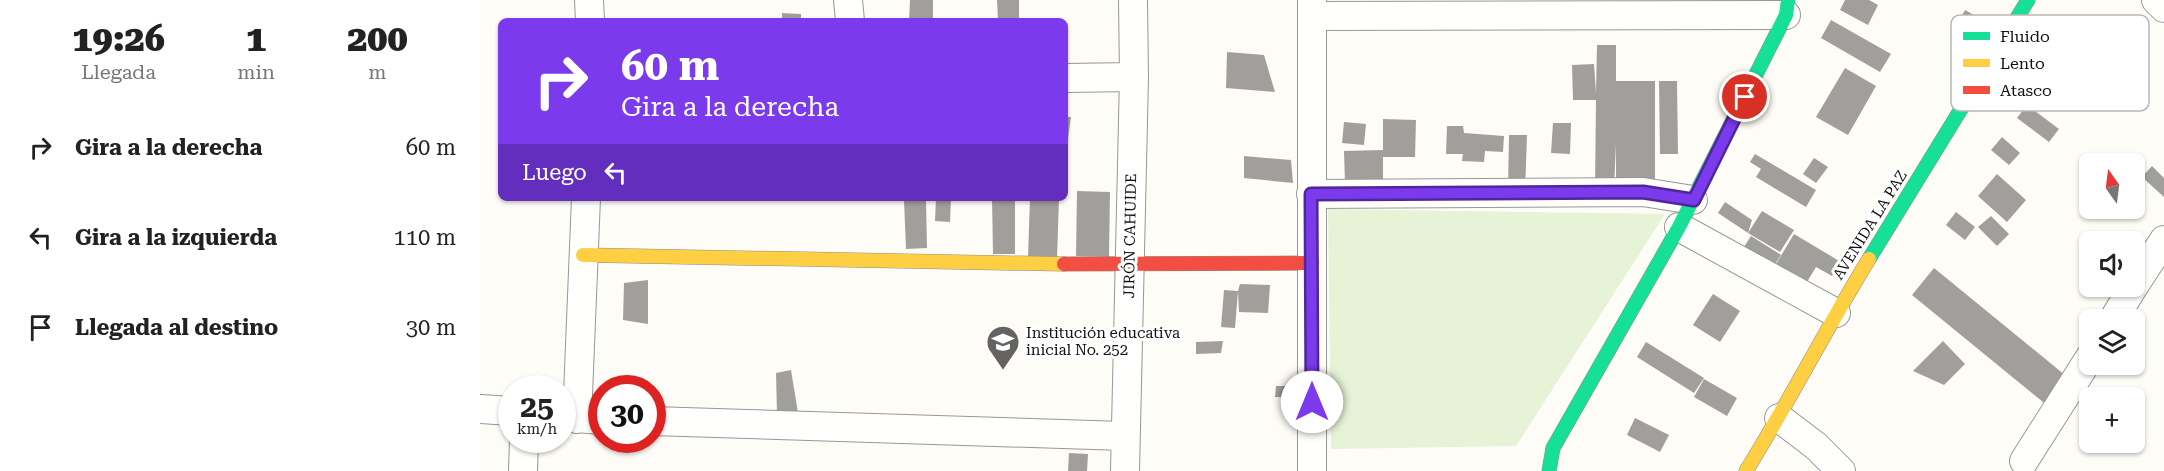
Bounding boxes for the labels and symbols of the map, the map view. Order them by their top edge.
legend [1951,15,2149,111]
text: Fluido [2000,27,2050,46]
text: Lento [2000,54,2045,73]
pin [1719,71,1770,122]
text: Atasco [2000,81,2052,100]
north arrow [2079,153,2145,219]
street label: AVENIDA LA PAZ [1829,167,1911,283]
street label: JIRÓN CAHUIDE [1119,173,1140,299]
school or university icon: Institución educativa inicial No. 252 [985,324,1021,371]
place label: Institución educativa inicial No. 252 [1026,324,1180,359]
position arrow [1280,370,1344,434]
speed limit sign: 30 [588,375,666,453]

